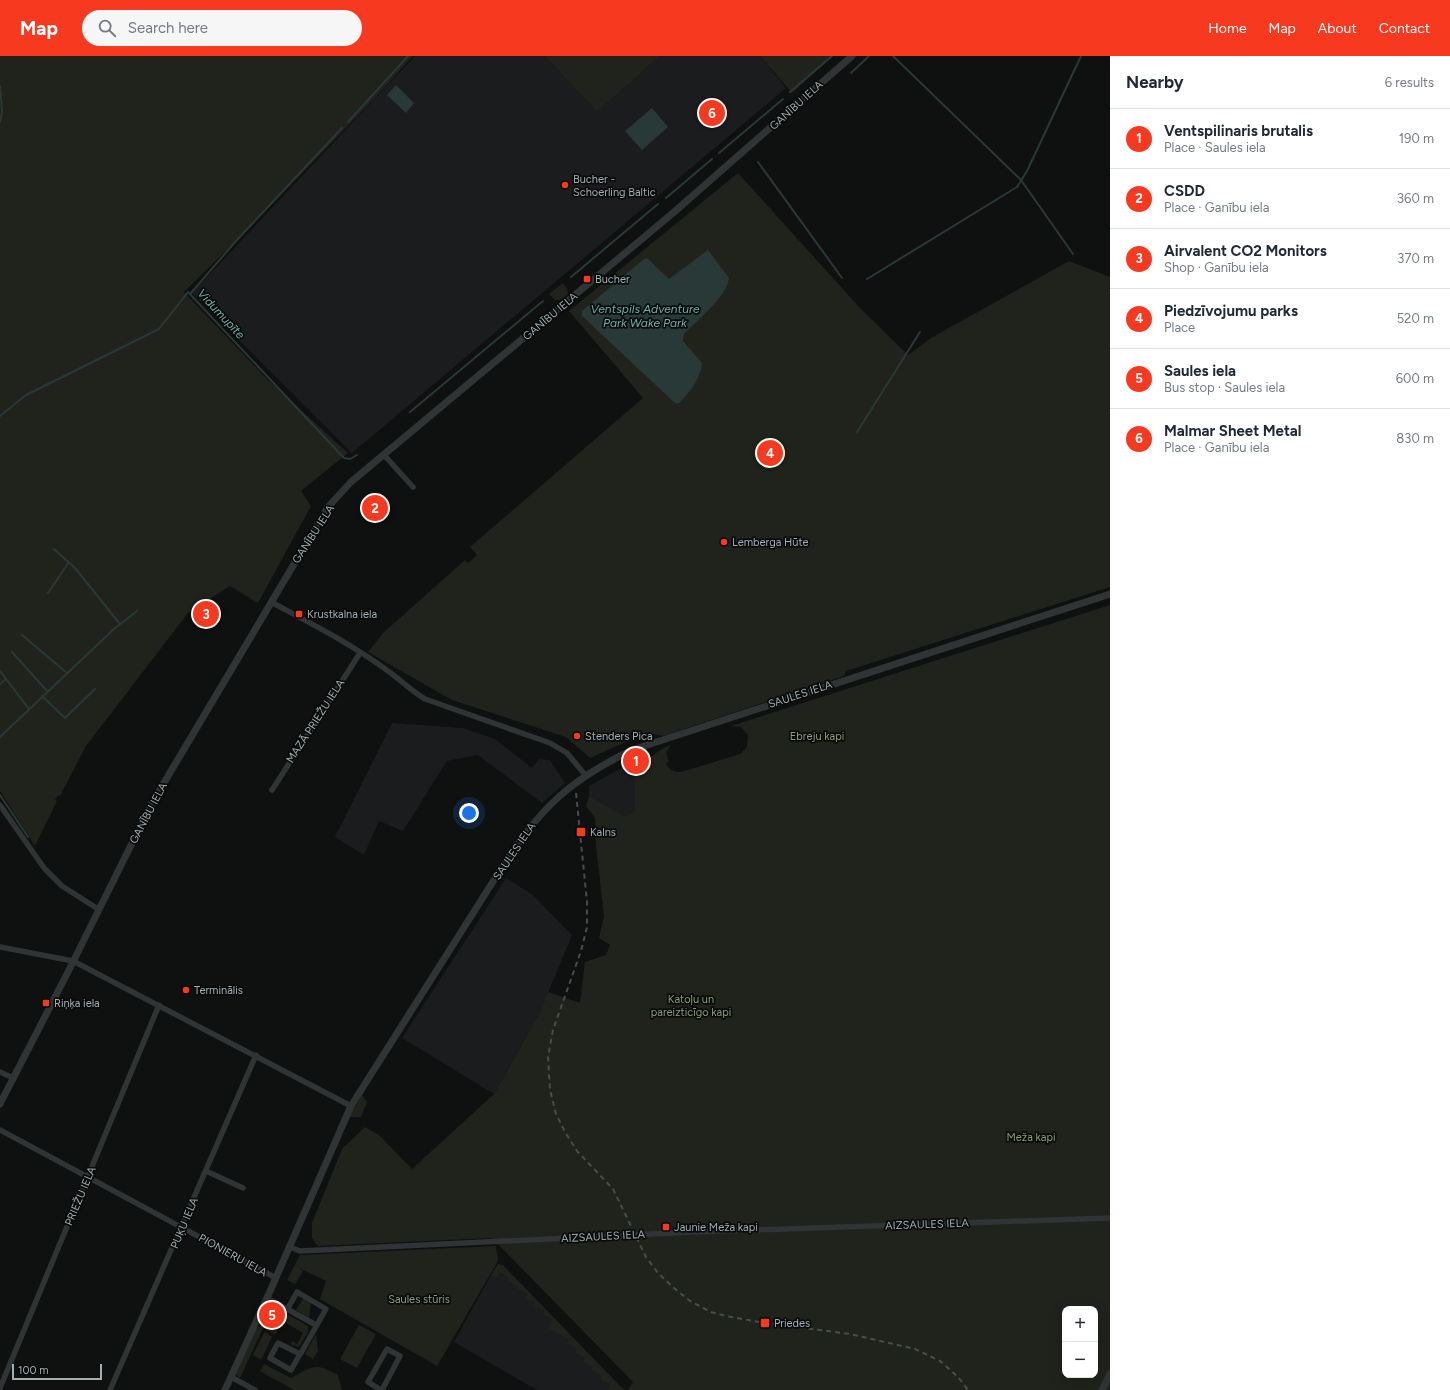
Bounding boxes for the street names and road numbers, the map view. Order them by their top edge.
street label: GANĪBU IELA [767,78,826,133]
street label: GANĪBU IELA [520,289,581,343]
street label: GANĪBU IELA [290,502,337,566]
street label: MAZĀ PRIEŽU IELA [283,676,348,765]
street label: SAULES IELA [767,678,834,711]
street label: GANĪBU IELA [127,780,170,846]
street label: SAULES IELA [490,820,539,882]
street label: PRIEŽU IELA [61,1164,99,1228]
street label: PUĶU IELA [168,1195,201,1251]
street label: AIZSAULES IELA [885,1217,970,1232]
street label: AIZSAULES IELA [561,1228,646,1245]
street label: PIONIERU IELA [196,1231,270,1280]

